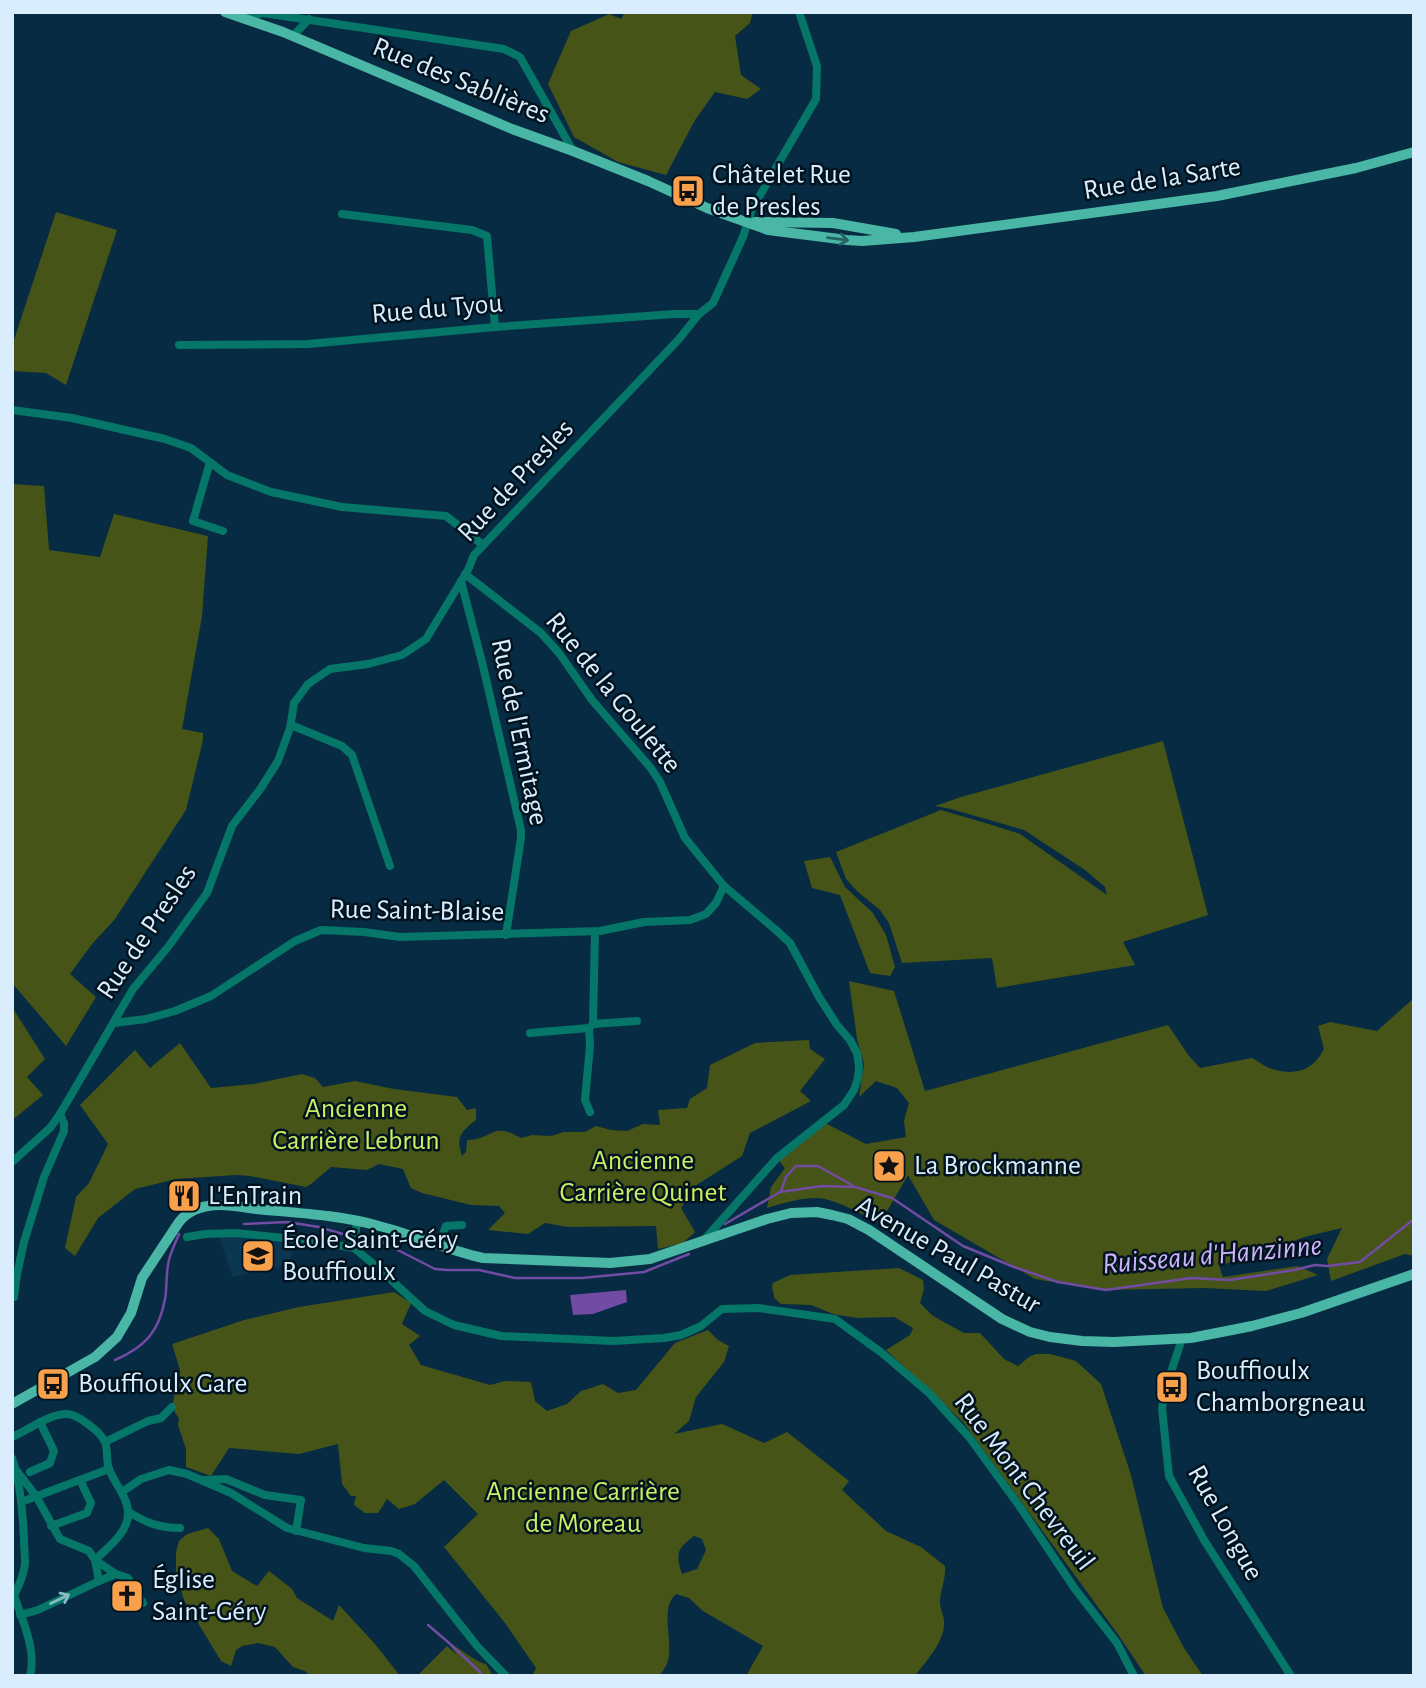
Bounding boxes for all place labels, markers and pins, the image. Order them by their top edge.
place label: Châtelet Rue de Presles [712,161,851,221]
bus stop icon: Châtelet Rue de Presles [669,172,707,210]
place icon: La Brockmanne [870,1147,908,1185]
place label: La Brockmanne [914,1152,1081,1180]
restaurant icon: L'EnTrain [165,1177,203,1215]
place label: L'EnTrain [208,1182,302,1210]
place label: École Saint-Géry Bouffioulx [282,1223,458,1286]
school or university icon: École Saint-Géry Bouffioulx [239,1237,277,1275]
place label: Bouffioulx Chamborgneau [1196,1357,1365,1417]
bus stop icon: Bouffioulx Gare [34,1365,72,1403]
bus stop icon: Bouffioulx Chamborgneau [1153,1368,1191,1406]
place label: Bouffioulx Gare [78,1370,247,1398]
place label: Église Saint-Géry [152,1563,266,1626]
church icon: Église Saint-Géry [108,1577,146,1615]

